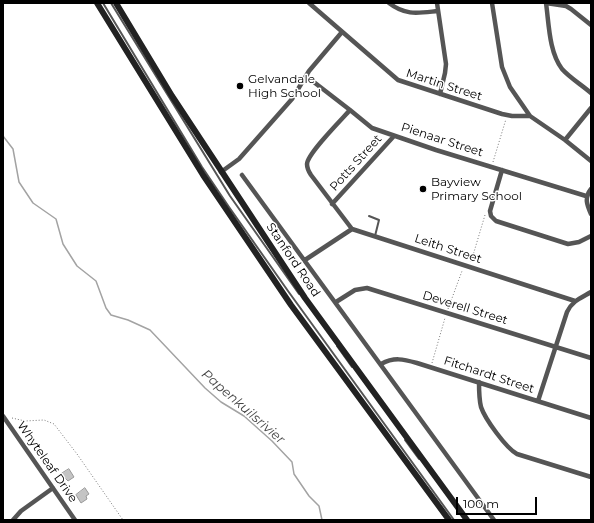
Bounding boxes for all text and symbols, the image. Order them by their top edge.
street label: Martin Street [404,66,484,104]
place label: Gelvandale High School [248,72,321,100]
marker: Gelvandale High School [235,81,245,91]
street label: Pienaar Street [399,120,485,160]
street label: Potts Street [327,132,385,194]
place label: Bayview Primary School [431,175,522,203]
marker: Bayview Primary School [418,184,428,194]
street label: Stanford Road [263,220,323,300]
street label: Leith Street [413,231,483,267]
street label: Deverell Street [421,288,509,328]
street label: Fitchardt Street [442,354,536,396]
water label: Papenkuilsrivier [198,367,288,447]
street label: Whyteleaf Drive [14,419,80,505]
scale bar [458,489,539,515]
text: 100 m [463,496,499,511]

